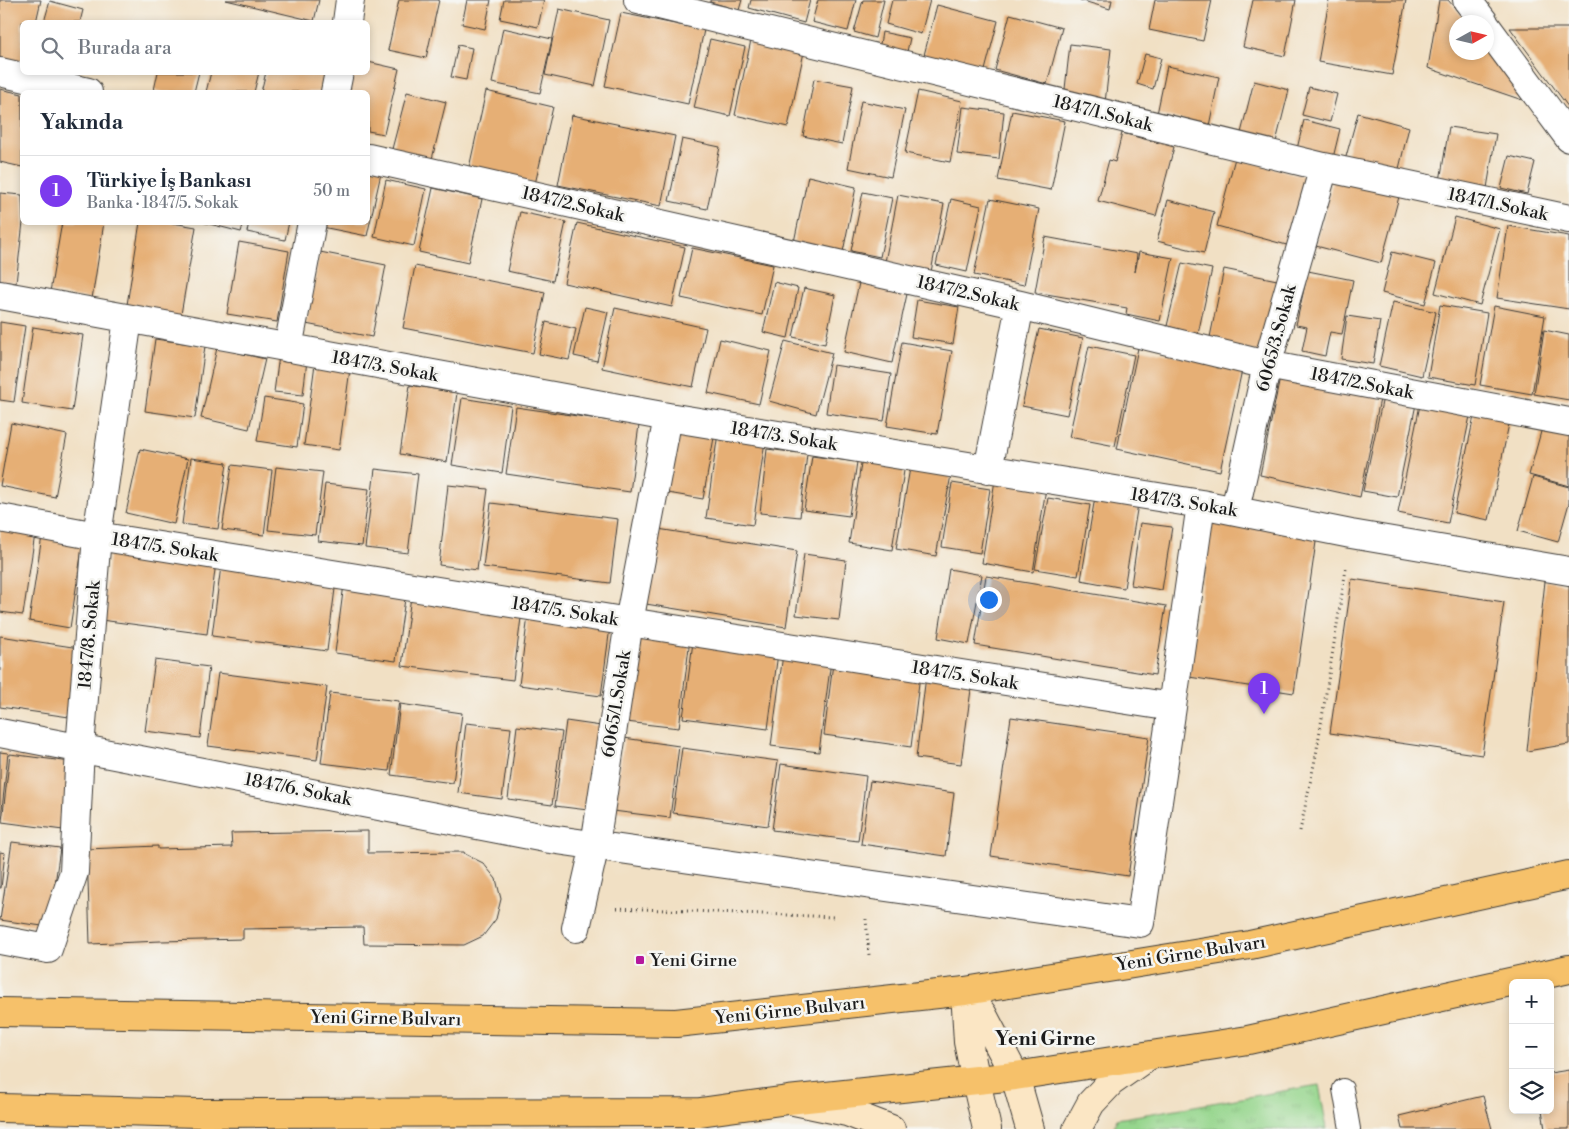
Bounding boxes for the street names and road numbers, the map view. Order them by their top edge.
street label: 1847/1.Sokak [1050,90,1157,137]
street label: 1847/2.Sokak [519,182,628,228]
street label: 1847/1.Sokak [1445,183,1552,227]
street label: 1847/2.Sokak [914,271,1023,317]
street label: 6065/3.Sokak [1251,280,1302,394]
street label: 1847/3. Sokak [330,346,442,387]
street label: 1847/2.Sokak [1308,362,1417,405]
street label: 1847/3. Sokak [729,417,841,457]
street label: 1847/3. Sokak [1129,483,1241,523]
street label: 1847/5. Sokak [110,528,222,568]
street label: 1847/8. Sokak [73,578,106,690]
street label: 1847/5. Sokak [510,592,622,632]
street label: 6065/1.Sokak [597,647,637,759]
street label: 1847/5. Sokak [910,656,1022,696]
street label: 1847/6. Sokak [242,768,355,811]
street label: Yeni Girne Bulvarı [1114,930,1267,977]
street label: Yeni Girne Bulvarı [713,991,866,1030]
street label: Yeni Girne Bulvarı [309,1006,462,1031]

